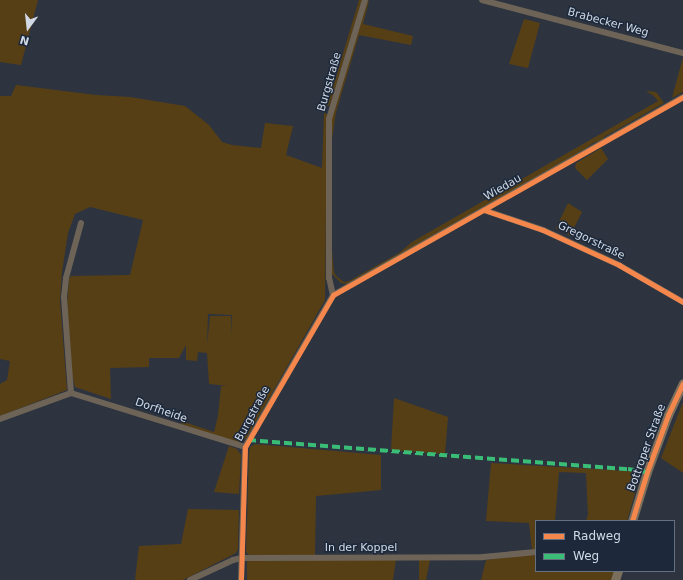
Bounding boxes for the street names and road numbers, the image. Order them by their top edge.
street label: Brabecker Weg [566,6,650,40]
street label: Burgstraße [315,51,345,113]
street label: Wiedau [482,172,524,204]
street label: Gregorstraße [555,219,627,263]
street label: Burgstraße [233,384,273,444]
street label: Dorfheide [133,396,189,426]
street label: Bottroper Straße [625,403,669,493]
street label: In der Koppel [325,541,397,555]

